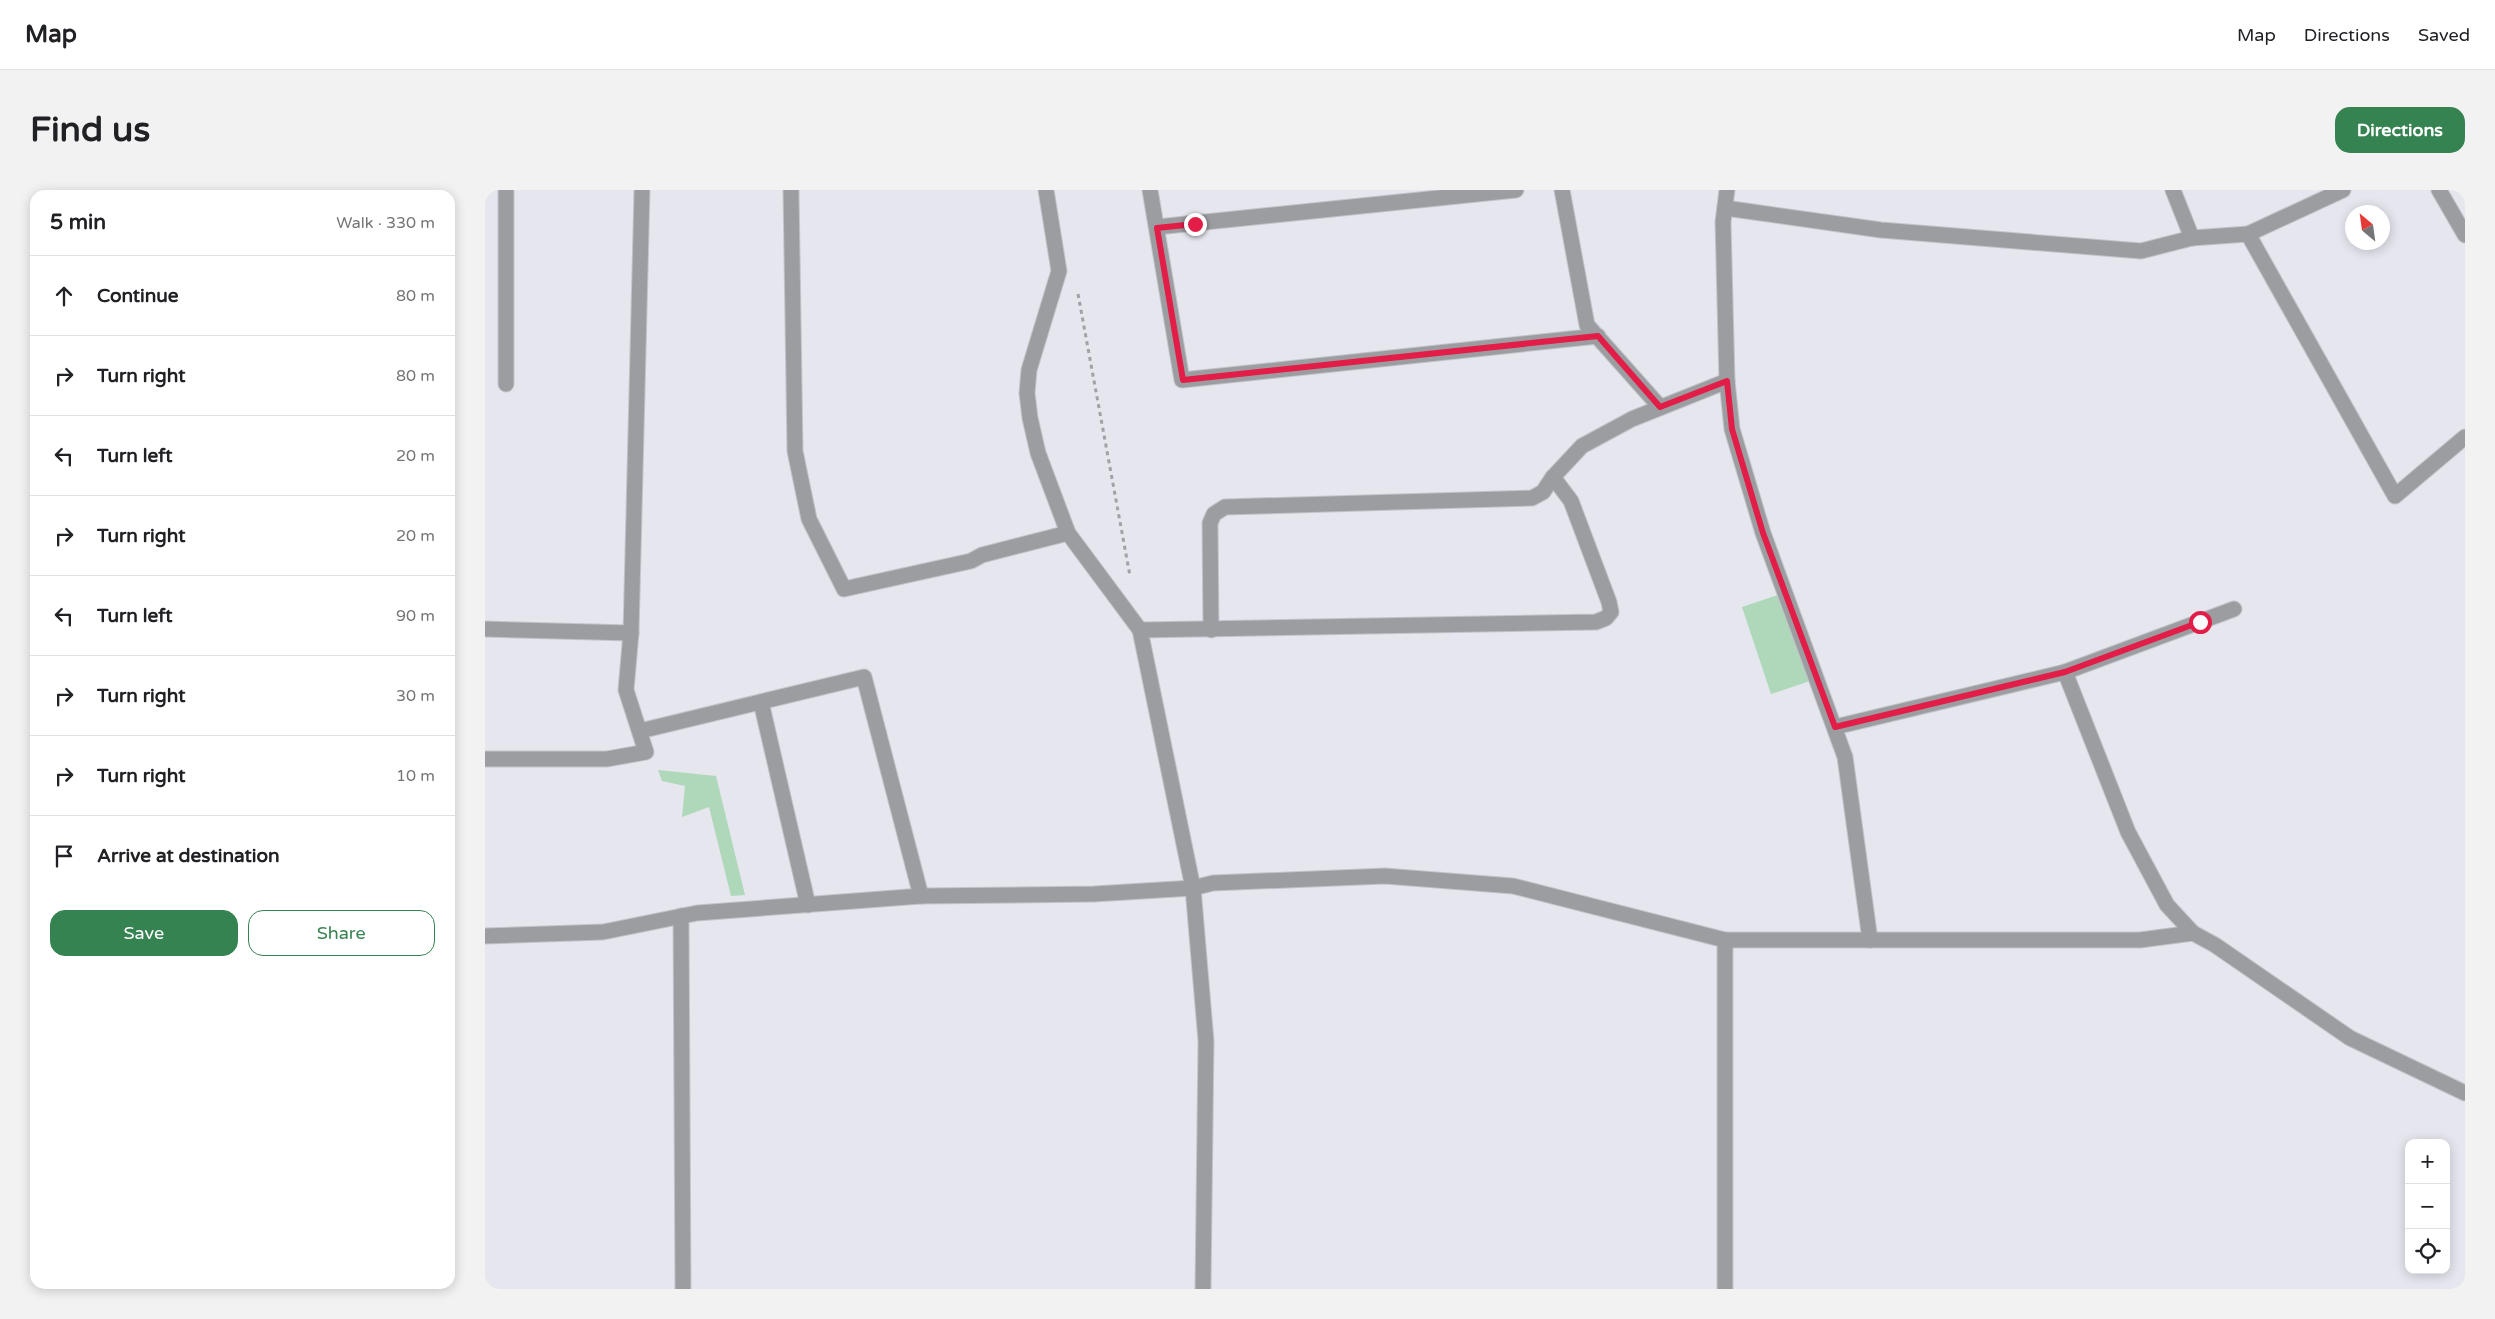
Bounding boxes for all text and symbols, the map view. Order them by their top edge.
text: Map [25,20,77,49]
text: Map [2237,24,2276,46]
text: Directions [2304,24,2390,46]
text: Saved [2418,24,2470,46]
button: Directions [2335,107,2465,153]
text: Find us [30,109,150,151]
north arrow [2345,205,2390,250]
text: 5 min [50,210,106,235]
text: Walk · 330 m [336,213,435,233]
route end [1184,213,1207,236]
icon: ahead [50,282,78,310]
text: Continue [97,285,179,307]
text: 80 m [396,286,435,306]
icon: right [50,362,78,390]
text: Turn right [97,365,185,387]
text: 80 m [396,366,435,386]
icon: left [50,442,78,470]
text: Turn left [97,445,173,467]
text: 20 m [396,446,435,466]
icon: right [50,522,78,550]
text: Turn right [97,525,185,547]
text: 20 m [396,526,435,546]
icon: left [50,602,78,630]
text: Turn left [97,605,173,627]
text: 90 m [396,606,435,626]
route start [2189,611,2212,634]
icon: right [50,682,78,710]
text: Turn right [97,685,185,707]
text: 30 m [396,686,435,706]
icon: right [50,762,78,790]
text: Turn right [97,765,185,787]
text: 10 m [396,766,435,786]
icon: arrive [50,842,78,870]
text: Arrive at destination [97,845,280,867]
button: Save [50,910,238,956]
button: Share [248,910,435,956]
map controls [2405,1139,2450,1274]
button: + [2405,1139,2450,1184]
button: − [2405,1184,2450,1229]
button: locate [2405,1229,2450,1274]

